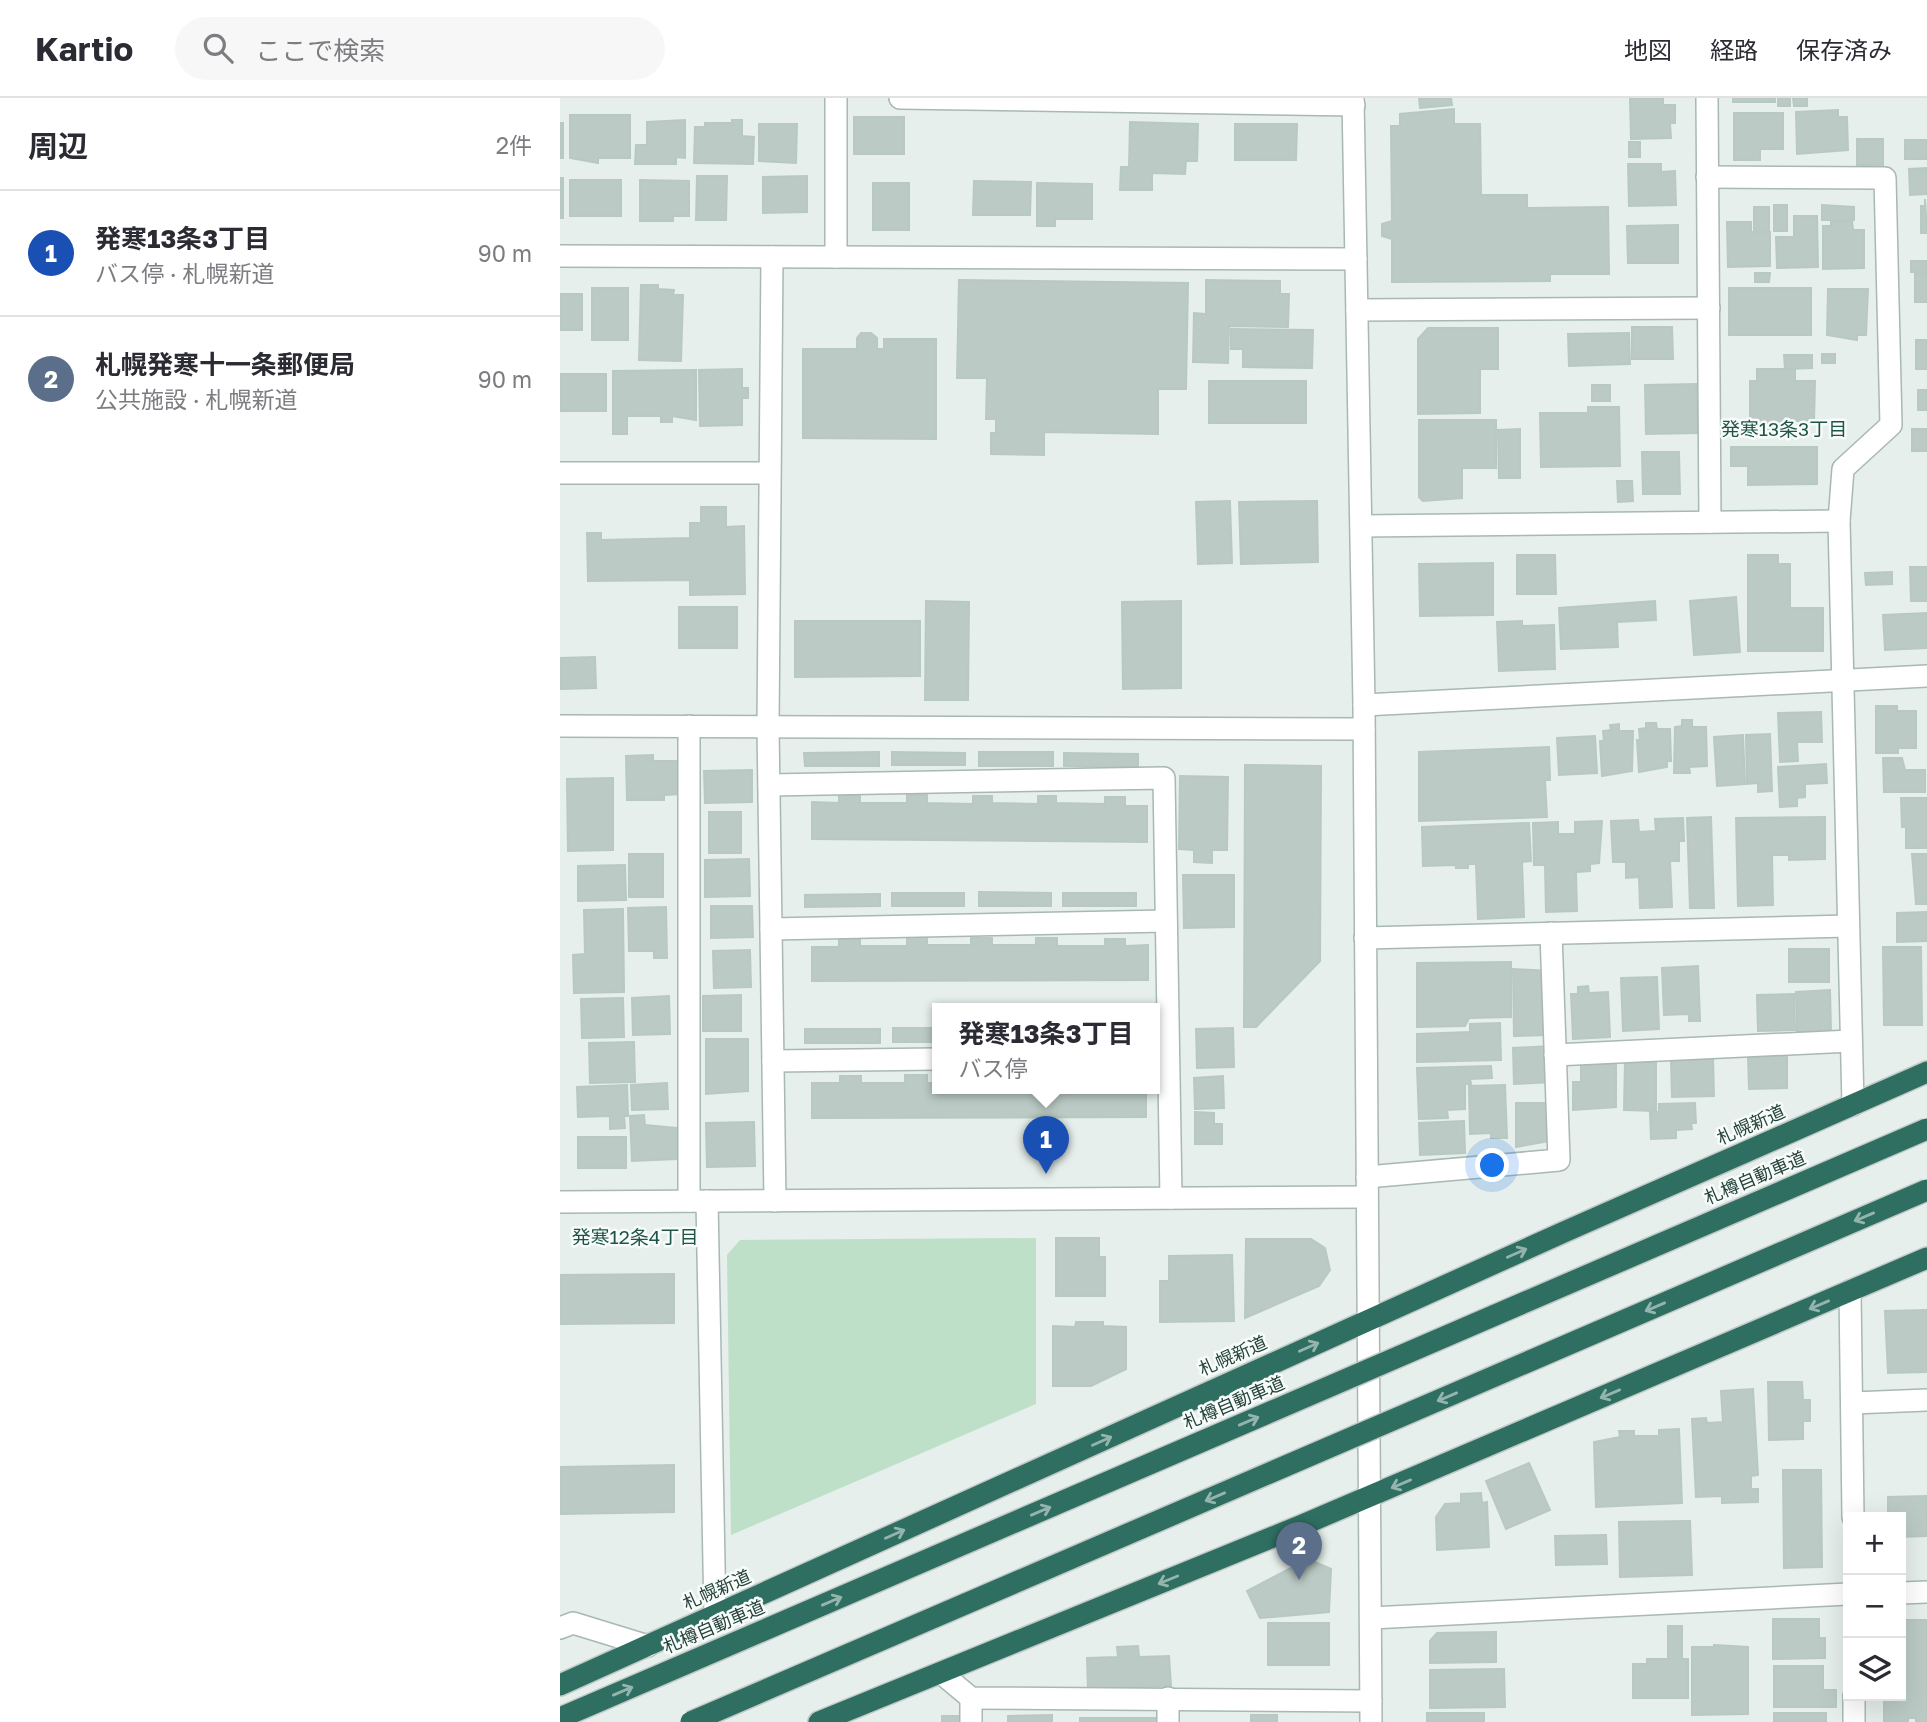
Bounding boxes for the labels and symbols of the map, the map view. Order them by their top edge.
district label: 発寒13条3丁目 [1721,417,1847,440]
street label: 札幌新道 [1713,1099,1788,1149]
pin: 1 [1023,1116,1069,1174]
street label: 札樽自動車道 [1701,1146,1809,1208]
your location [1475,1148,1509,1182]
one-way arrow [1854,1211,1876,1224]
district label: 発寒12条4丁目 [572,1225,698,1248]
one-way arrow [1505,1246,1527,1259]
one-way arrow [1809,1299,1831,1312]
one-way arrow [1645,1301,1667,1314]
street label: 札幌新道 [1195,1330,1270,1380]
one-way arrow [1298,1340,1319,1353]
street label: 札樽自動車道 [1180,1371,1288,1433]
one-way arrow [1600,1389,1622,1402]
one-way arrow [1436,1391,1458,1404]
one-way arrow [1238,1414,1260,1427]
one-way arrow [1091,1433,1112,1447]
one-way arrow [1391,1478,1412,1491]
one-way arrow [1205,1491,1227,1504]
one-way arrow [1029,1504,1051,1517]
pin: 2 [1276,1522,1322,1580]
one-way arrow [884,1527,905,1540]
street label: 札幌新道 [679,1564,754,1614]
one-way arrow [1158,1574,1180,1587]
one-way arrow [820,1594,842,1607]
street label: 札樽自動車道 [660,1595,768,1657]
one-way arrow [611,1684,633,1697]

